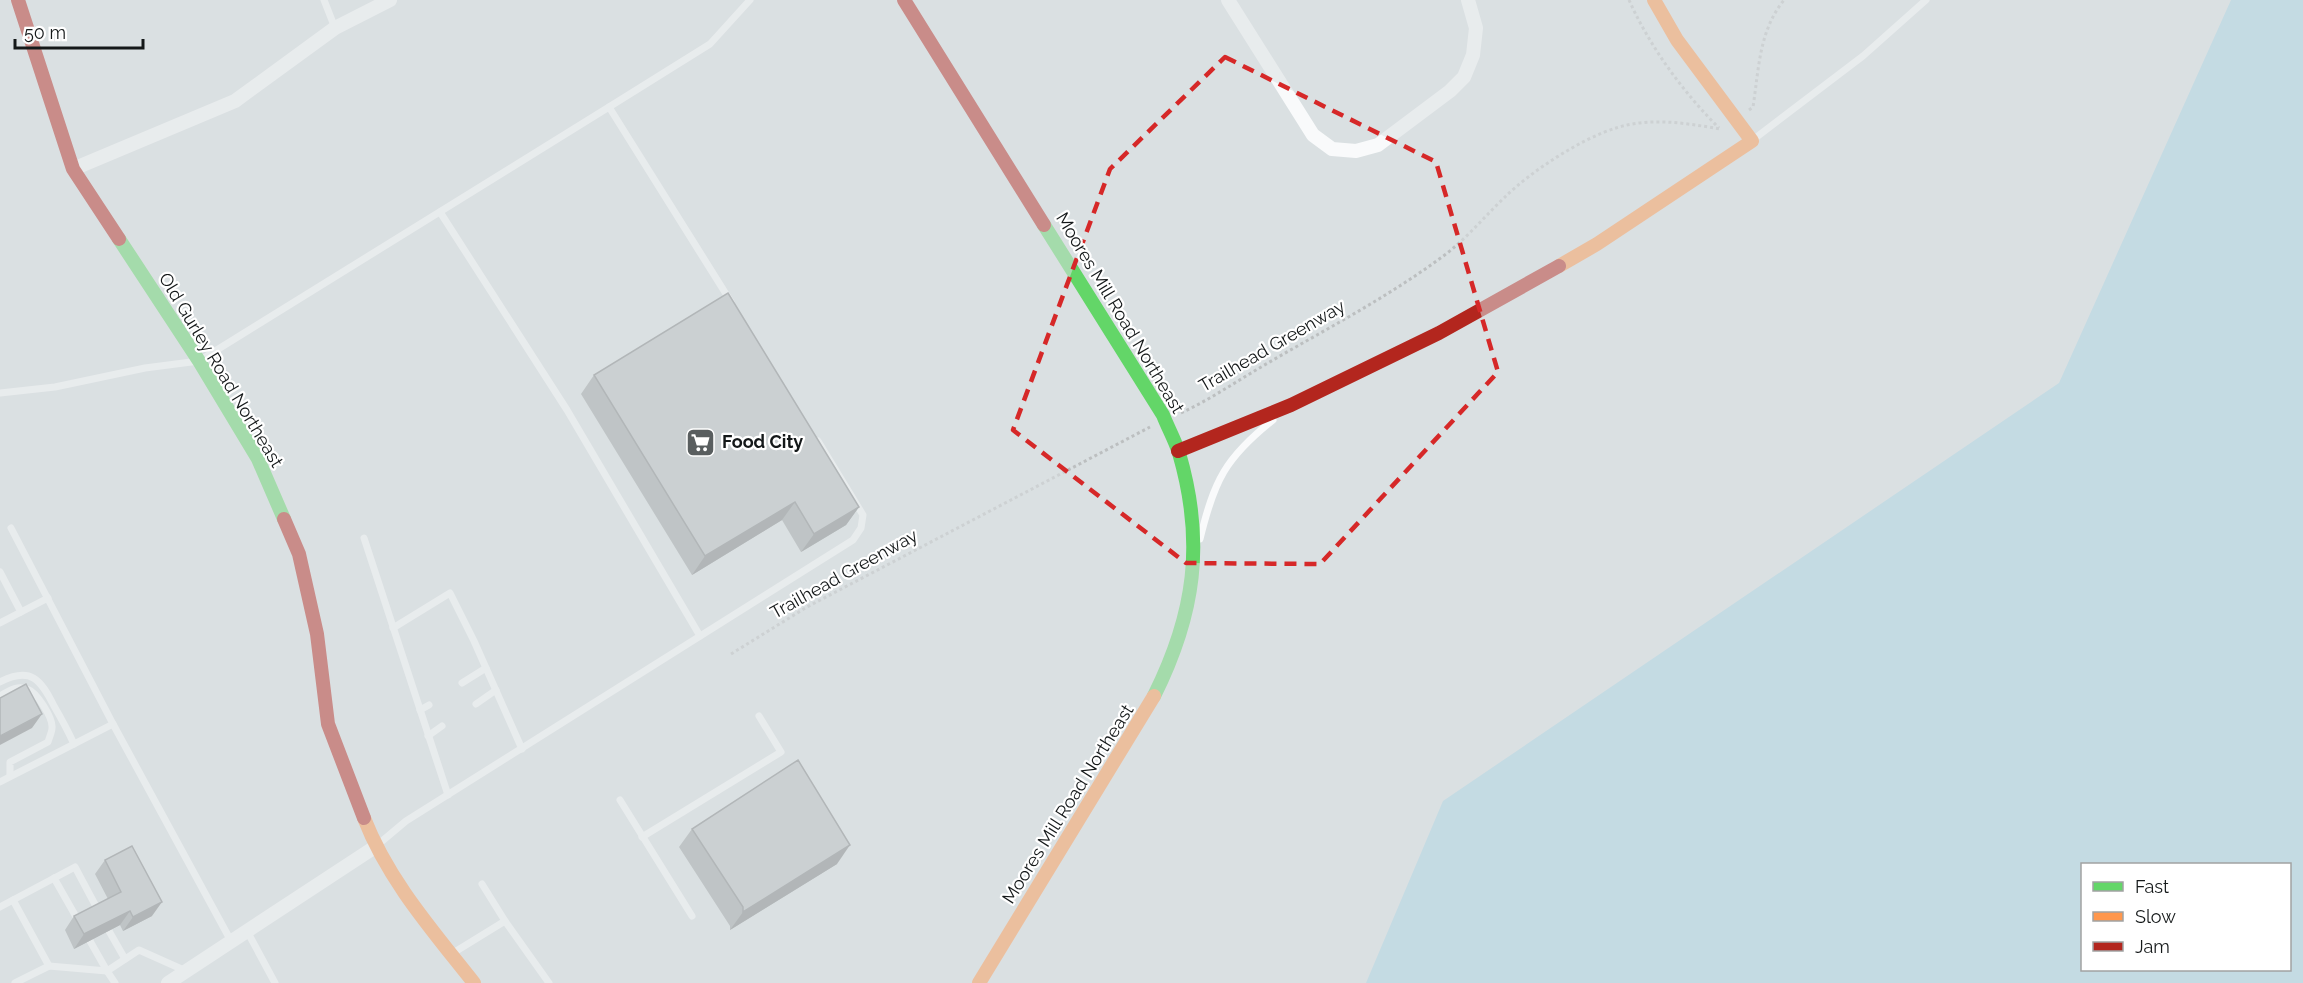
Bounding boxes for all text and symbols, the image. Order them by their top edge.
scale bar [15,12,142,50]
text: 50 m [24,22,66,43]
street label: Moores Mill Road Northeast [1052,208,1189,417]
street label: Old Gurley Road Northeast [155,269,288,471]
street label: Trailhead Greenway [1195,295,1349,396]
supermarket icon: Food City [685,426,717,458]
place label: Food City [722,431,803,452]
street label: Trailhead Greenway [767,524,921,623]
street label: Moores Mill Road Northeast [998,700,1138,907]
legend [2081,863,2291,971]
text: Fast [2135,876,2169,897]
text: Slow [2135,906,2176,927]
text: Jam [2135,936,2170,957]

